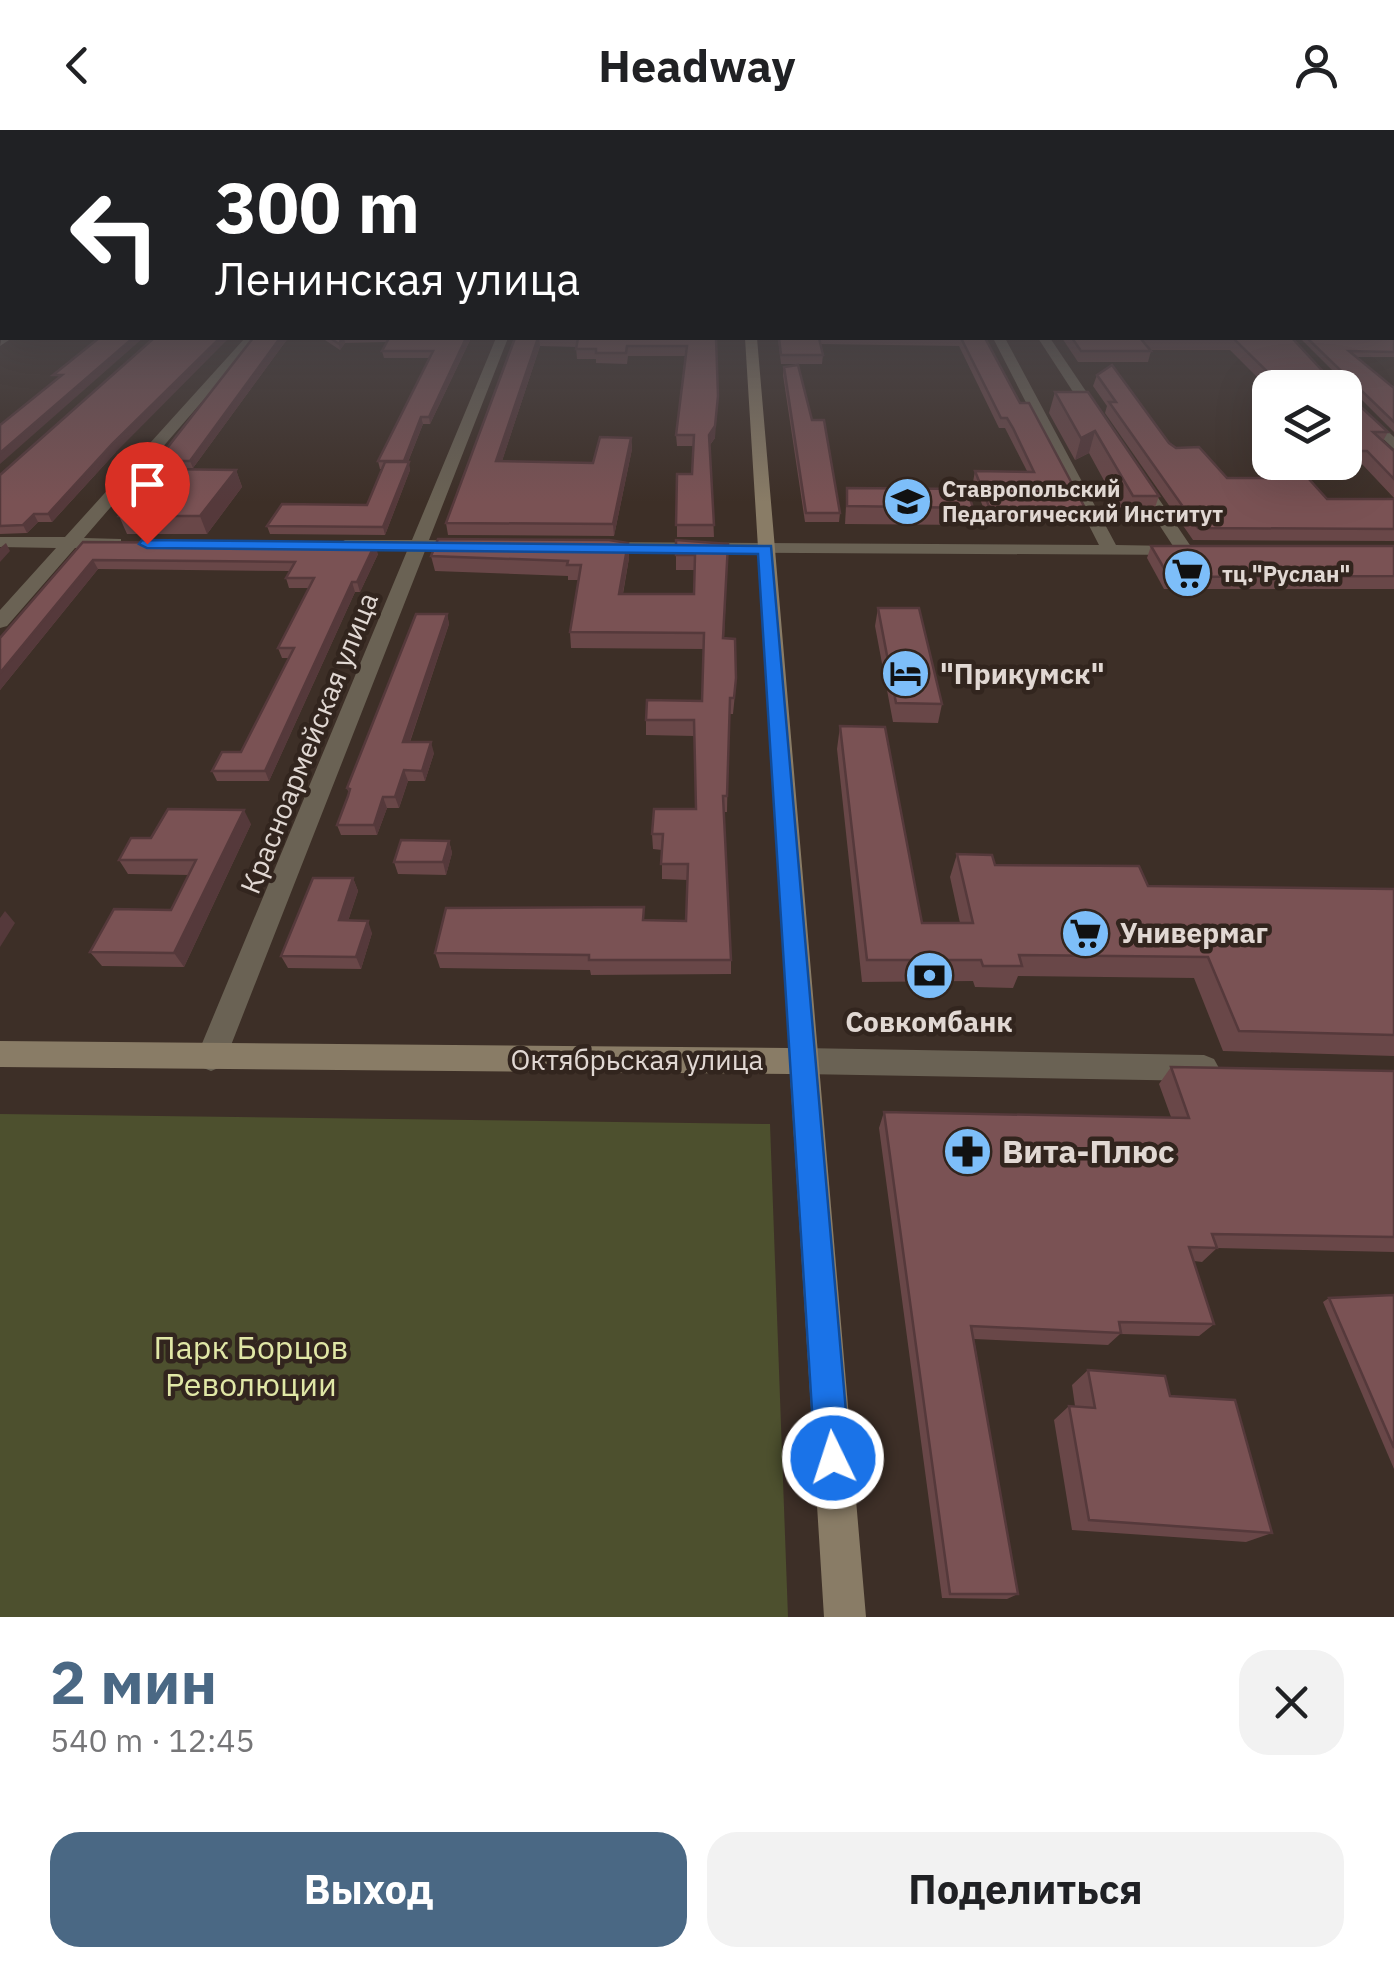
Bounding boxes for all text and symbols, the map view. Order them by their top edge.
text: Headway [598,36,796,94]
icon: back [50,38,105,93]
icon: person [1289,38,1344,93]
text: 300 m [215,161,420,252]
icon: left [50,170,180,300]
text: Ленинская улица [215,249,580,307]
map controls [1252,370,1362,480]
button: layers [1252,370,1362,480]
pin [105,442,190,545]
icon: arrive [120,457,175,512]
place label: Ставропольский Педагогический Институт [942,474,1223,528]
school or university icon: Ставропольский Педагогический Институт [881,476,933,528]
supermarket icon: тц."Руслан" [1161,548,1213,600]
place label: тц."Руслан" [1222,559,1350,588]
street label: Красноармейская улица [231,587,386,899]
hotel icon: "Прикумск" [879,648,931,700]
place label: "Прикумск" [940,655,1104,692]
supermarket icon: Универмаг [1059,907,1111,959]
place label: Универмаг [1120,914,1268,951]
bank icon: Совкомбанк [903,949,955,1001]
place label: Совкомбанк [845,1003,1013,1040]
street label: Октябрьская улица [510,1041,764,1078]
pharmacy icon: Вита-Плюс [941,1126,993,1178]
place label: Вита-Плюс [1002,1130,1175,1172]
park label: Парк Борцов Революции [154,1326,348,1405]
position arrow [781,1406,885,1510]
text: 2 мин [50,1642,217,1721]
button: close [1239,1650,1344,1755]
text: 540 m · 12:45 [50,1719,255,1761]
button: Выход [50,1832,687,1947]
button: Поделиться [707,1832,1344,1947]

